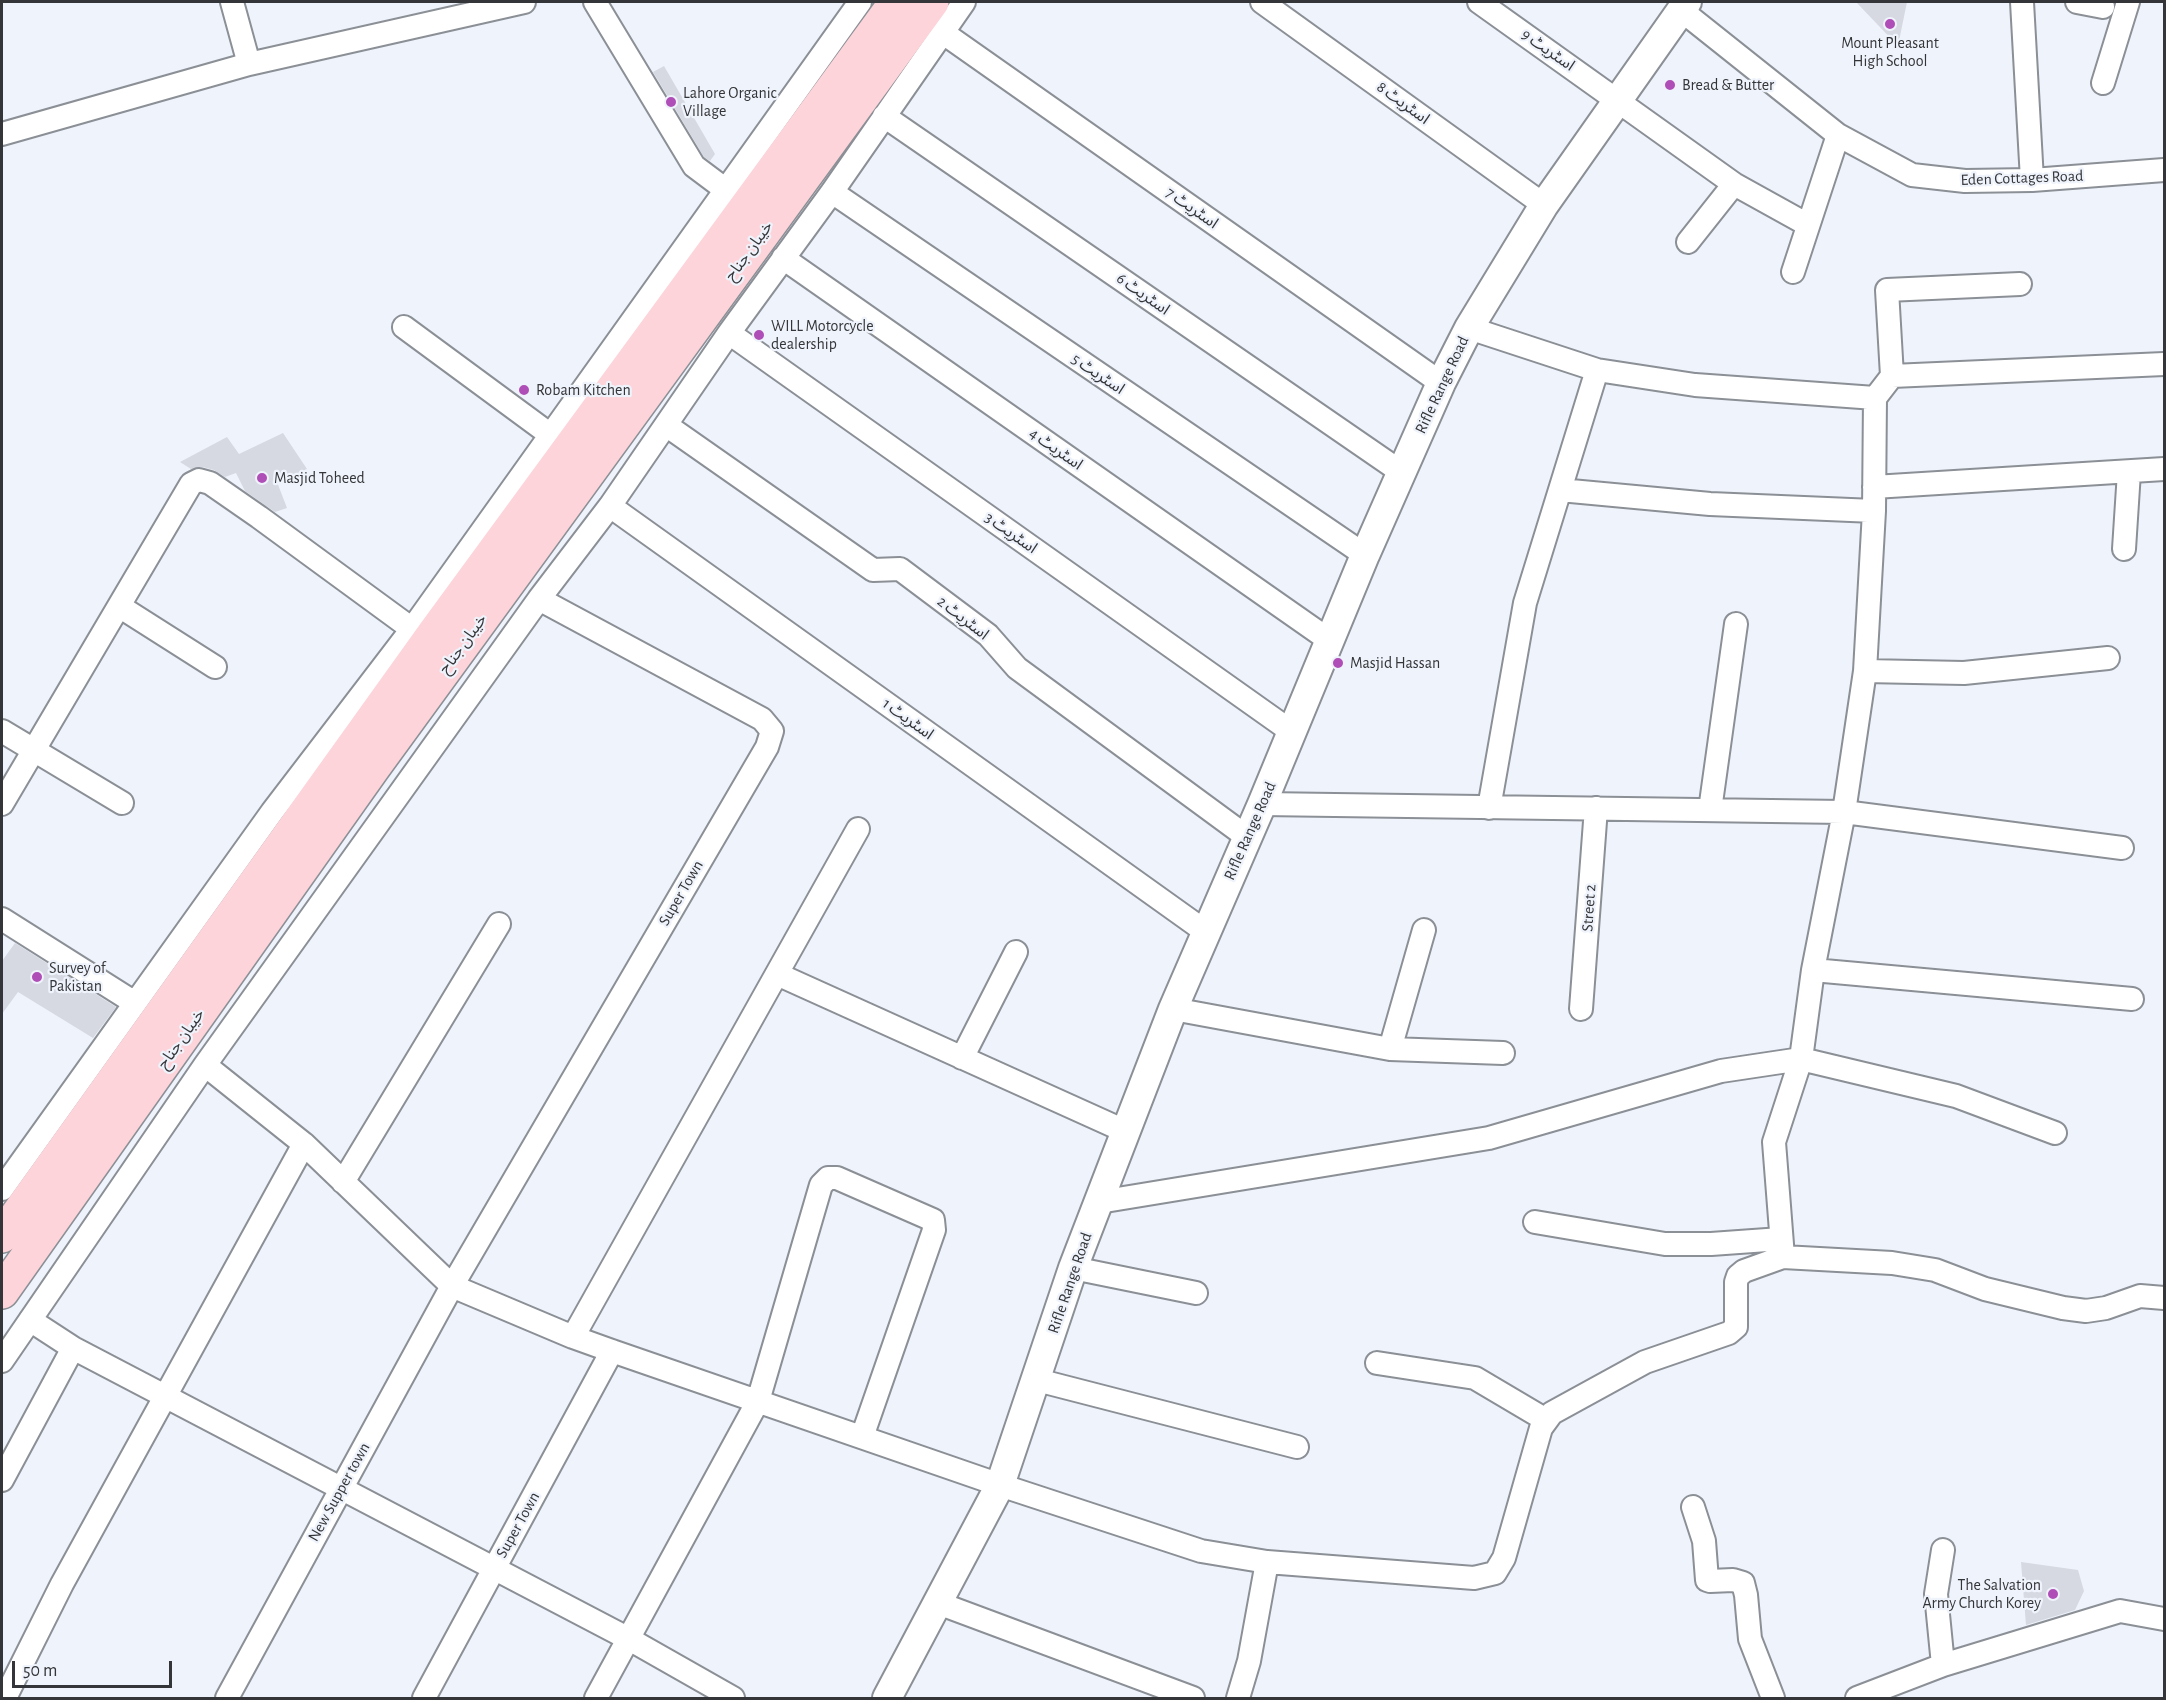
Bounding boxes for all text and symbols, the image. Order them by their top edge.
marker: Mount Pleasant High School [1883,17,1897,31]
street label: اسٹریٹ 9 [1518,25,1578,75]
place label: Mount Pleasant High School [1841,33,1939,71]
place label: Bread & Butter [1682,75,1774,95]
street label: اسٹریٹ 8 [1373,77,1433,129]
marker: Bread & Butter [1663,78,1677,92]
place label: Lahore Organic Village [683,83,777,121]
marker: Lahore Organic Village [664,95,678,109]
street label: Eden Cottages Road [1960,166,2084,190]
street label: اسٹریٹ 7 [1162,183,1222,233]
street label: خیبان جناح [721,217,777,285]
street label: اسٹریٹ 6 [1113,269,1173,319]
place label: WILL Motorcycle dealership [771,316,874,354]
marker: WILL Motorcycle dealership [752,328,766,342]
street label: Rifle Range Road [1411,333,1473,437]
street label: اسٹریٹ 5 [1068,349,1128,399]
place label: Robam Kitchen [536,380,631,400]
marker: Robam Kitchen [517,383,531,397]
street label: اسٹریٹ 4 [1026,424,1086,474]
place label: Masjid Toheed [274,468,365,488]
marker: Masjid Toheed [255,471,269,485]
street label: اسٹریٹ 3 [981,508,1041,558]
street label: اسٹریٹ 2 [933,592,993,644]
street label: خیبان جناح [435,610,491,678]
place label: Masjid Hassan [1350,653,1440,673]
marker: Masjid Hassan [1331,656,1345,670]
street label: اسٹریٹ 1 [879,694,937,744]
street label: Rifle Range Road [1220,779,1280,883]
street label: Super Town [655,857,707,929]
street label: Street 2 [1578,884,1600,932]
place label: Survey of Pakistan [49,958,106,996]
marker: Survey of Pakistan [30,970,44,984]
street label: خیبان جناح [153,1005,209,1073]
street label: Rifle Range Road [1044,1230,1096,1336]
street label: New Supper town [304,1439,374,1545]
street label: Super Town [492,1489,544,1561]
place label: The Salvation Army Church Korey [1922,1575,2041,1613]
marker: The Salvation Army Church Korey [2046,1587,2060,1601]
scale bar [15,1649,176,1687]
text: 50 m [23,1662,57,1680]

